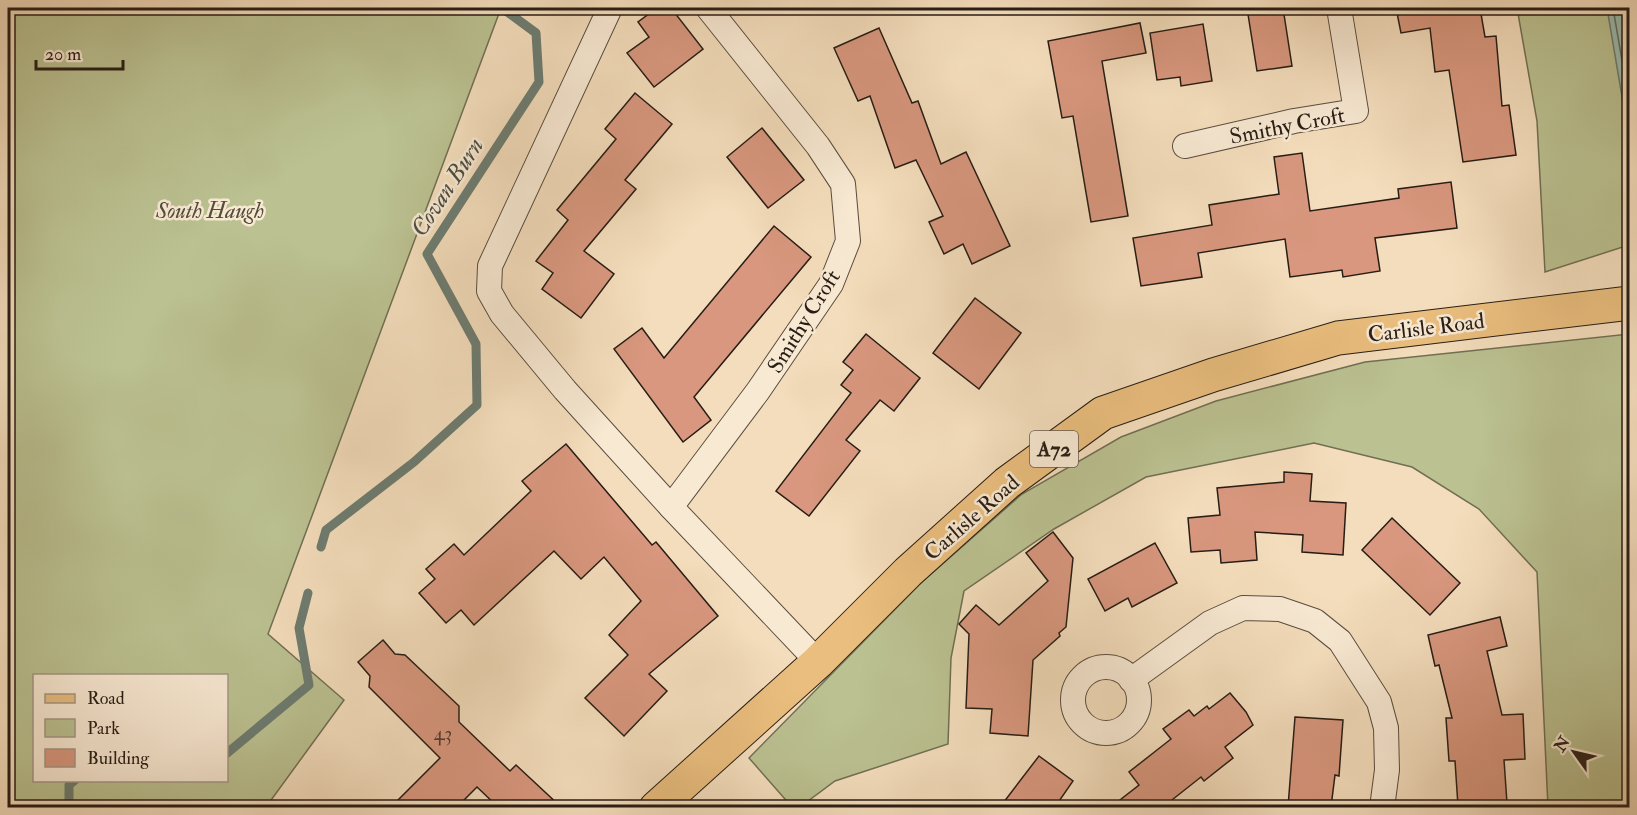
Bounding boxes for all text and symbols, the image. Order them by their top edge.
scale bar [36,33,123,71]
text: 20 m [45,43,81,66]
street label: Smithy Croft [1227,101,1347,151]
water label: Covan Burn [404,132,491,243]
park label: South Haugh [155,197,264,225]
street label: Smithy Croft [761,265,847,378]
street label: Carlisle Road [1366,307,1486,349]
road number: A72 [1030,431,1078,467]
street label: Carlisle Road [918,469,1025,567]
legend [33,674,228,782]
text: Road [87,687,125,710]
text: Park [87,717,120,740]
house number: 43 [434,721,452,746]
north arrow [1544,722,1604,782]
text: N [1550,732,1575,757]
text: Building [87,747,150,770]

